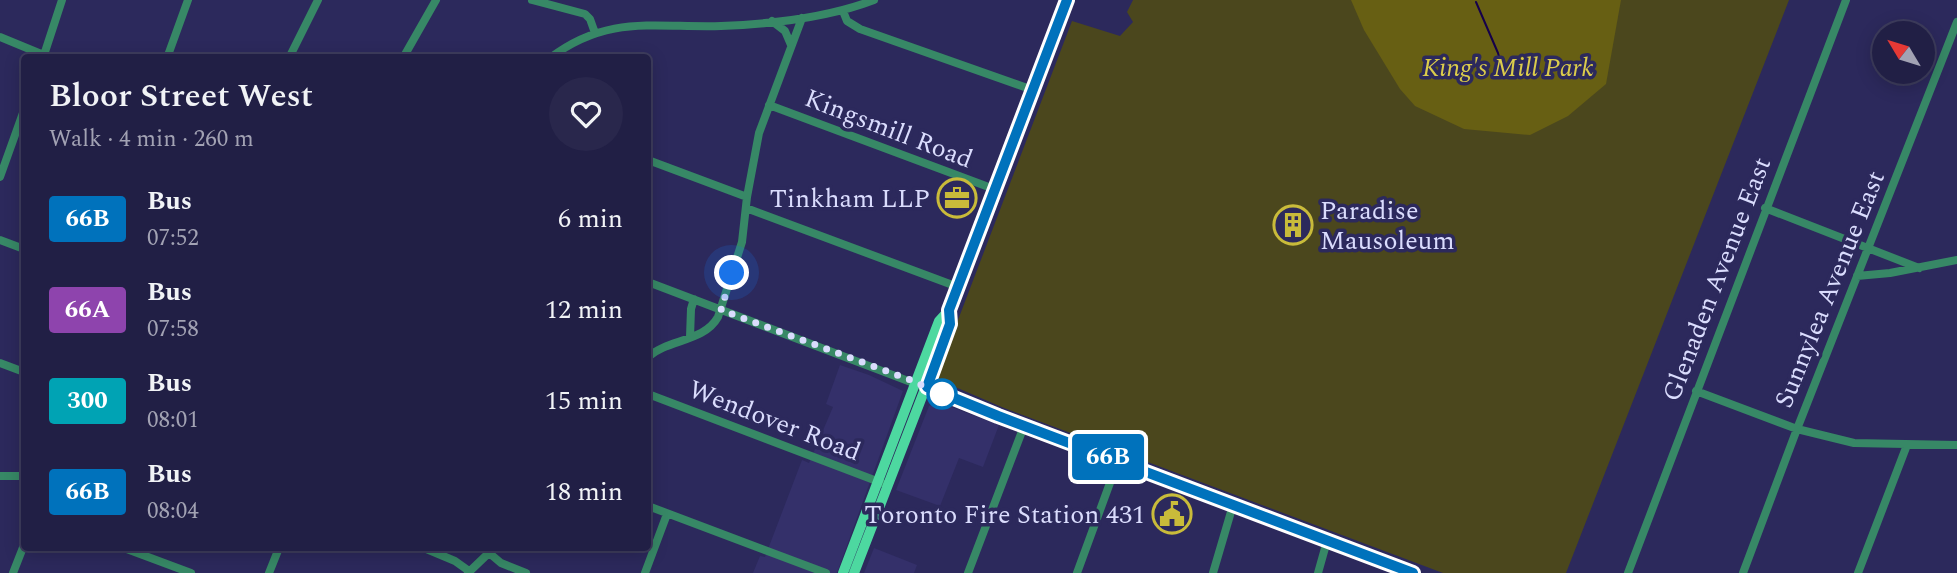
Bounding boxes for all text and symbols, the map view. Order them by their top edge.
north arrow [1872,21,1936,84]
map controls [1872,21,1935,84]
park label: King's Mill Park [1422,48,1594,88]
text: Bloor Street West [49,71,313,121]
button: heart [549,77,623,151]
street label: Kingsmill Road [799,78,979,179]
text: Walk · 4 min · 260 m [49,122,254,157]
street label: Glenaden Avenue East [1652,151,1782,407]
street label: Sunnylea Avenue East [1764,165,1896,414]
office icon: Tinkham LLP [936,177,978,219]
place label: Tinkham LLP [769,179,930,219]
text: Bus [147,181,192,221]
place label: Paradise Mausoleum [1320,191,1455,261]
text: 6 min [558,199,623,239]
text: 66B [66,201,109,237]
building icon: Paradise Mausoleum [1272,204,1314,246]
text: 07:52 [147,221,199,256]
your location [714,255,749,290]
text: Bus [147,272,192,312]
text: 12 min [545,290,623,330]
text: 66A [65,292,110,328]
text: 07:58 [147,312,199,347]
text: Bus [147,363,192,403]
street label: Wendover Road [683,370,867,472]
unlabelled marker [927,379,957,409]
text: 15 min [545,381,623,421]
text: 300 [67,383,108,419]
text: 08:01 [147,403,199,438]
line badge: 66B [1068,434,1148,480]
text: 66B [1086,439,1130,475]
text: Bus [147,454,192,494]
text: 18 min [545,472,623,512]
text: 66B [66,474,109,510]
public building icon: Toronto Fire Station 431 [1151,493,1193,535]
text: 08:04 [147,494,199,529]
place label: Toronto Fire Station 431 [864,495,1145,535]

